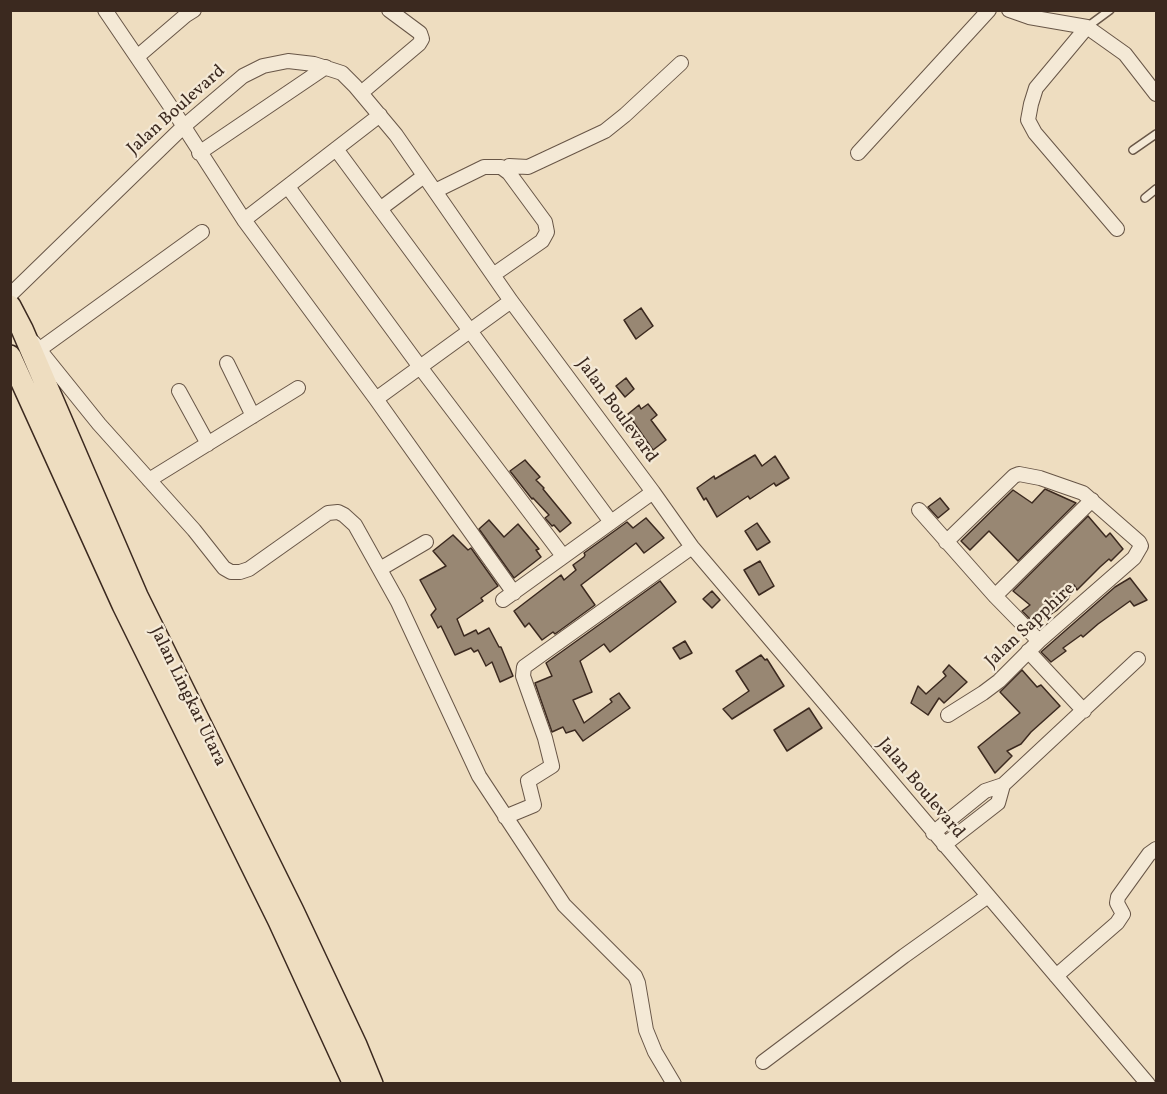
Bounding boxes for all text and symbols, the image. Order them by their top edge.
street label: Jalan Boulevard [124,61,230,161]
street label: Jalan Boulevard [571,354,661,468]
street label: Jalan Sapphire [982,579,1080,673]
street label: Jalan Lingkar Utara [144,624,230,770]
street label: Jalan Boulevard [872,734,968,844]

